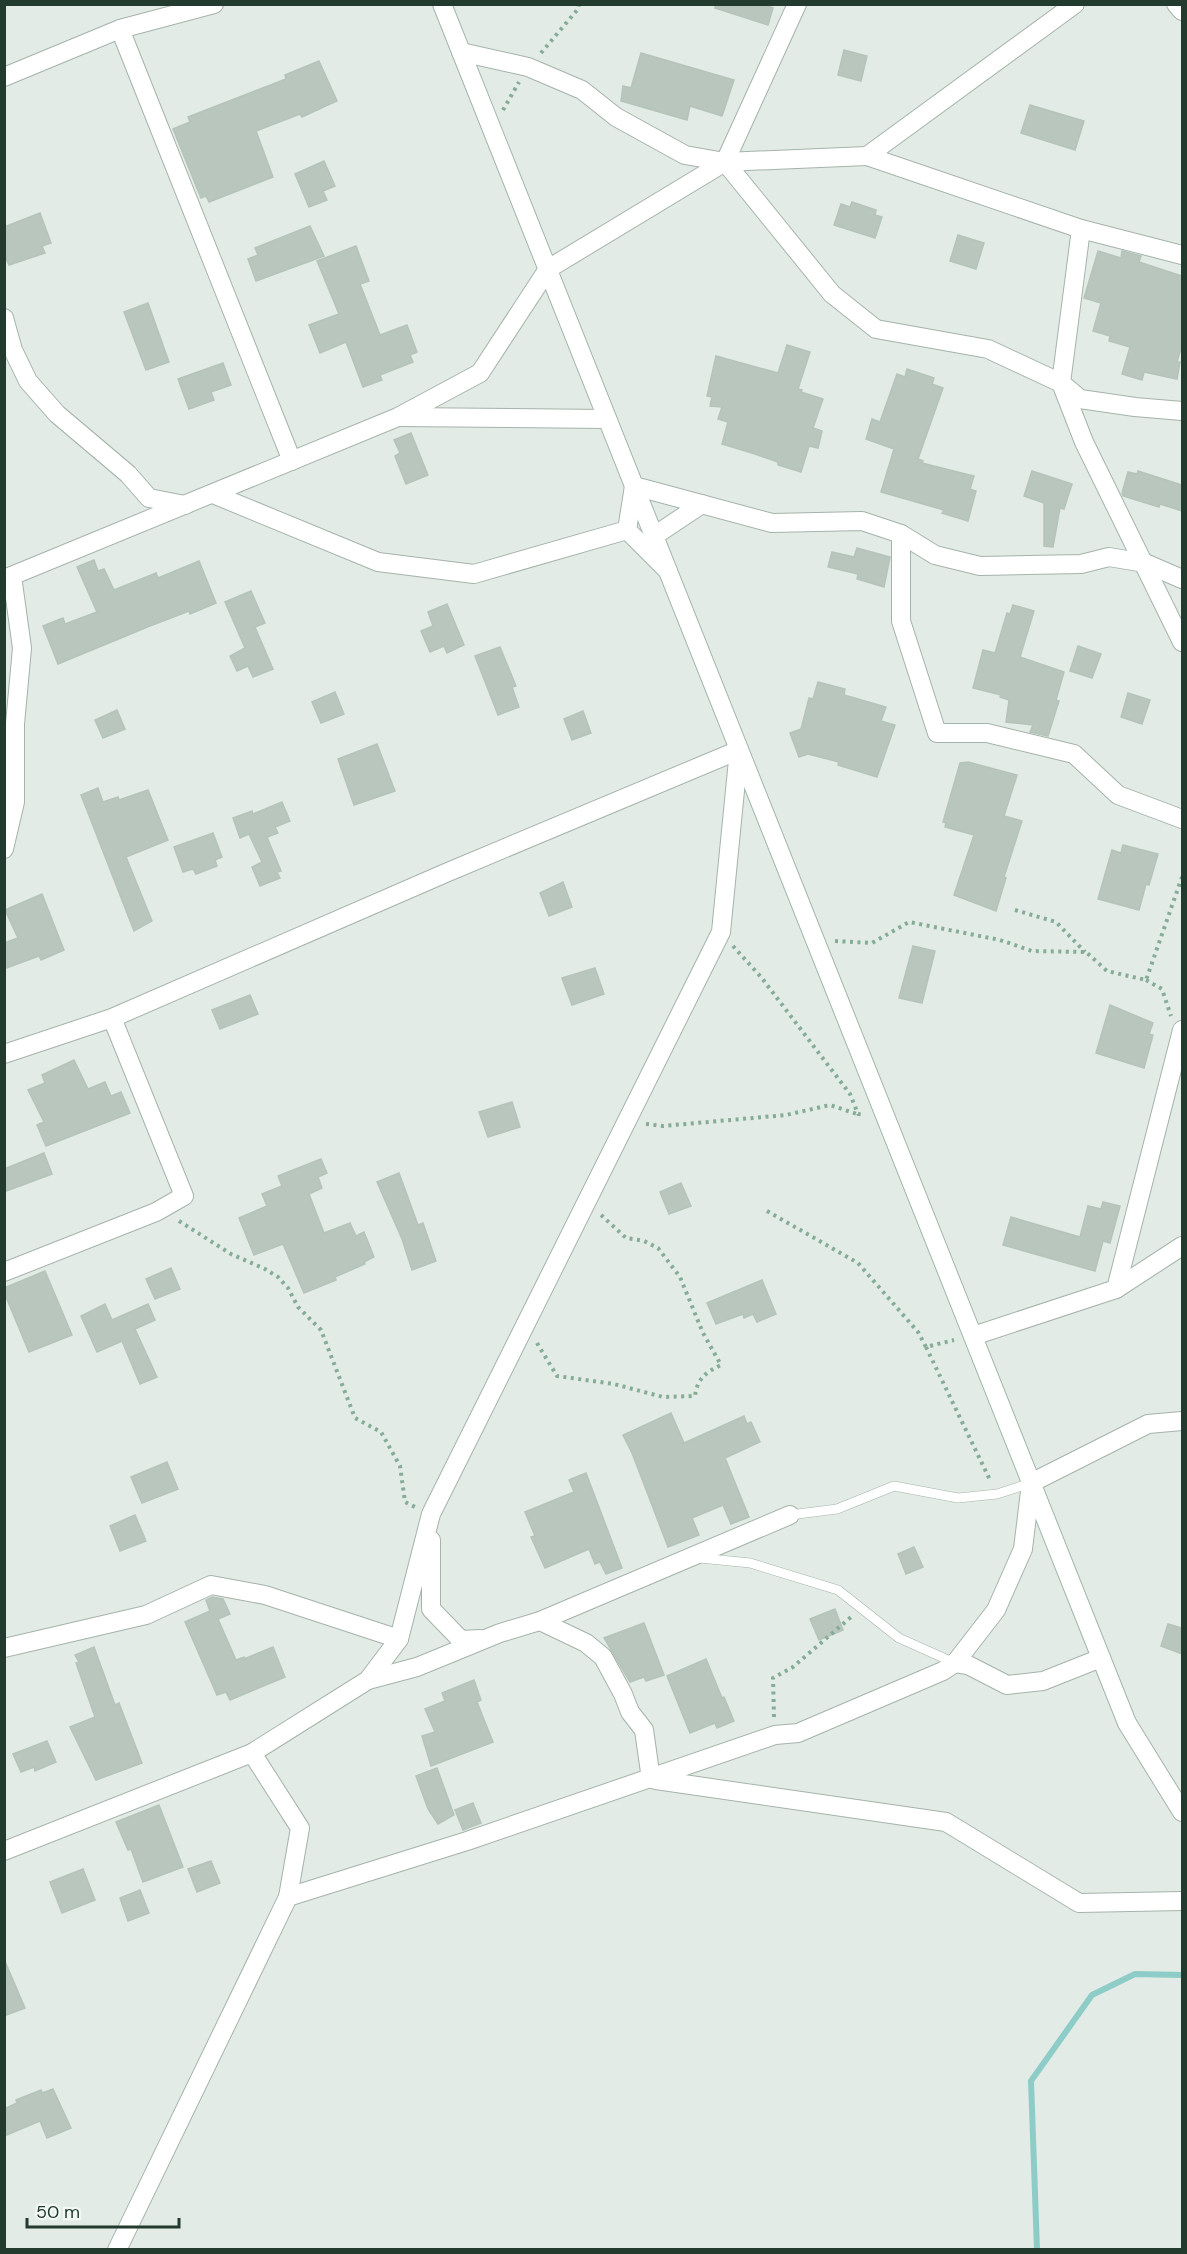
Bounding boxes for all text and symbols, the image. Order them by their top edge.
scale bar [27,2191,178,2229]
text: 50 m [36,2200,80,2224]

